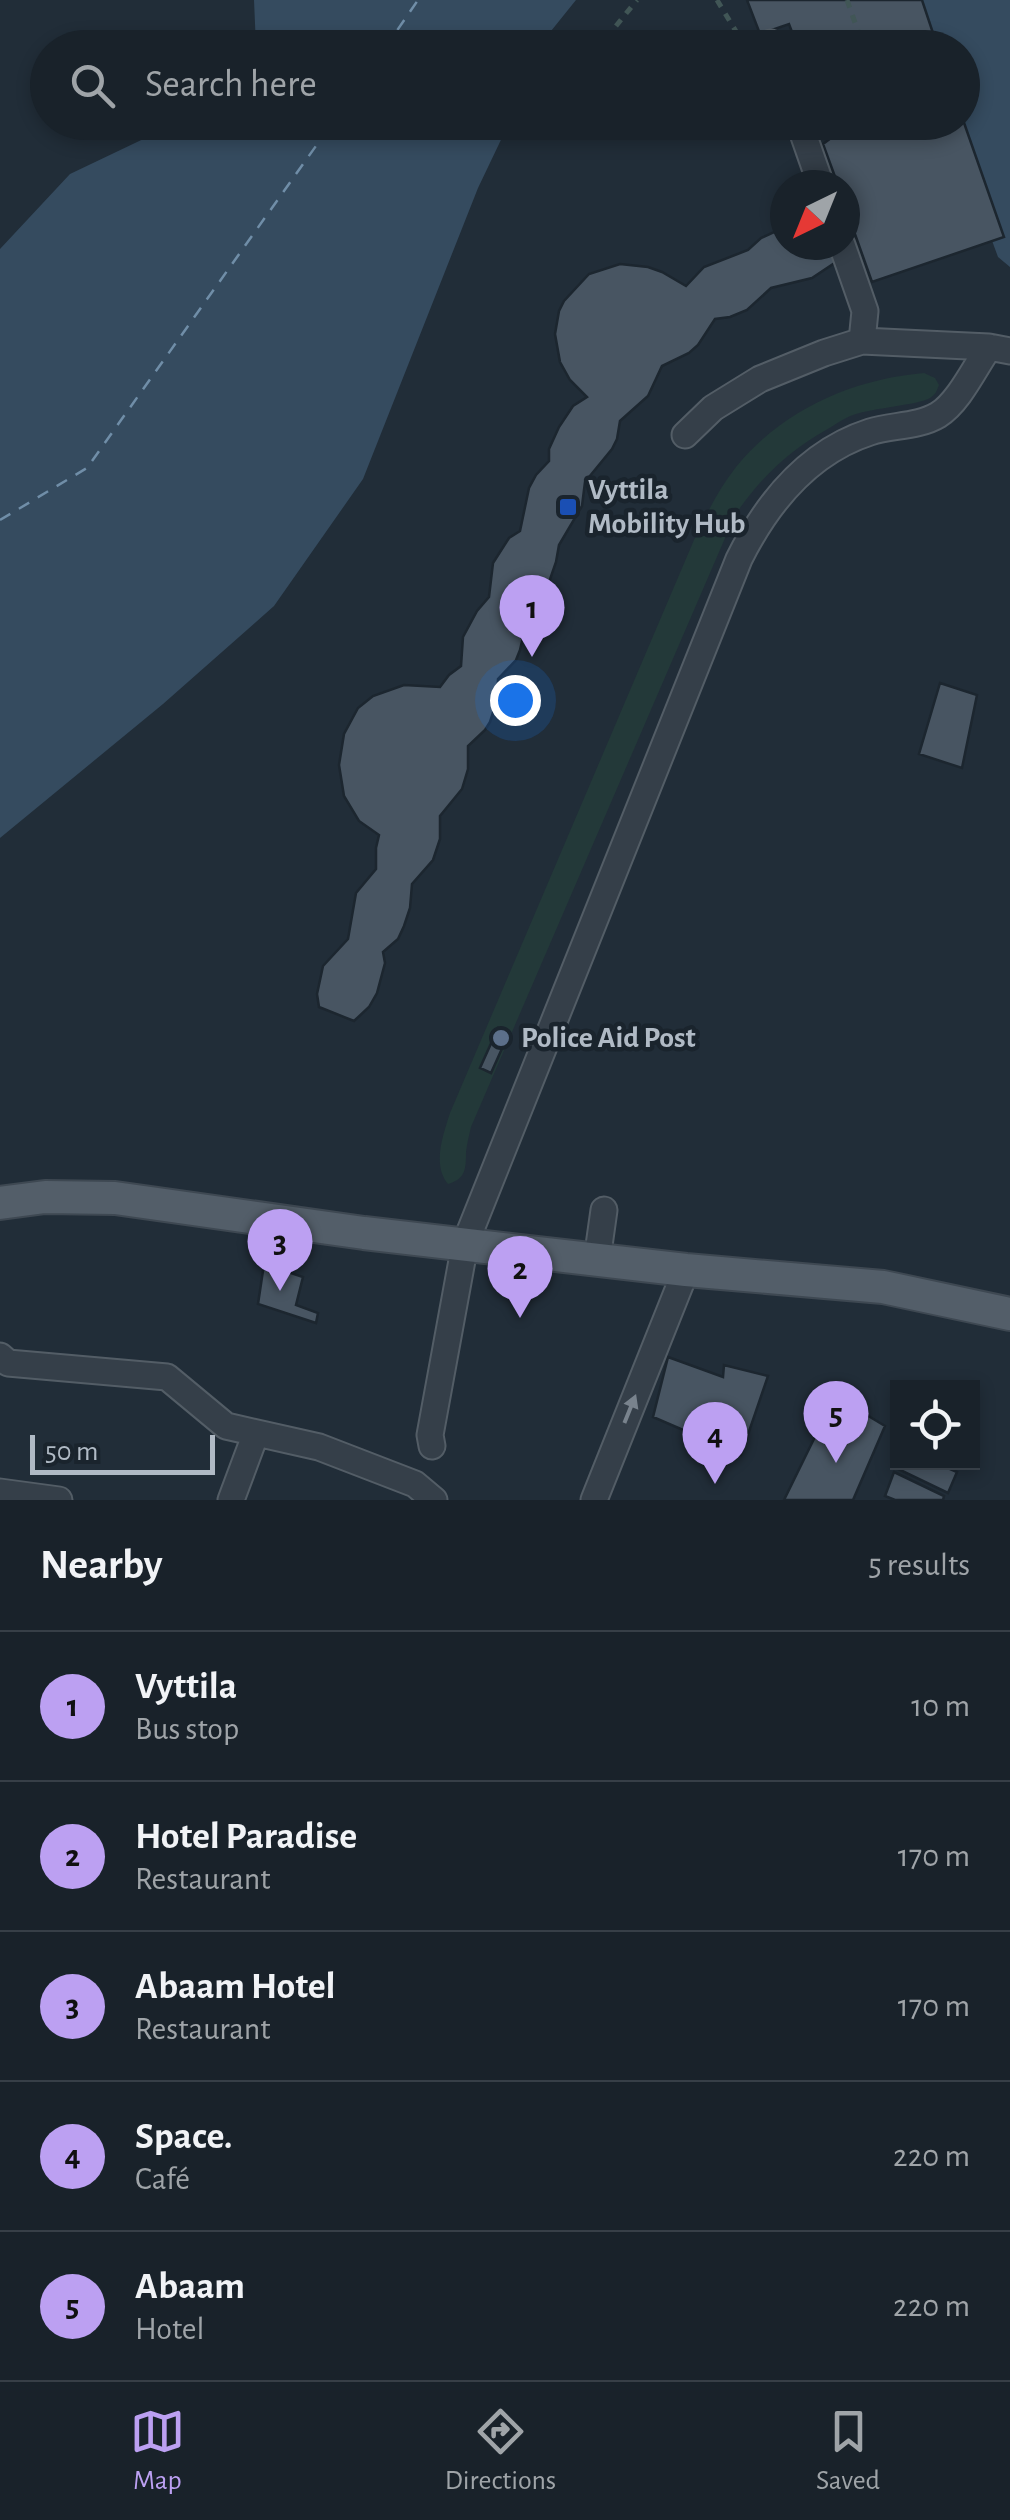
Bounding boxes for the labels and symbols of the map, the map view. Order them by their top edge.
north arrow [770,170,860,260]
place label: Vyttila Mobility Hub [588,475,746,539]
marker: Vyttila Mobility Hub [557,496,579,518]
pin: 1 [500,574,564,657]
your location [490,675,541,726]
place label: Police Aid Post [521,1023,696,1053]
marker: Police Aid Post [490,1027,512,1049]
pin: 3 [248,1208,312,1291]
pin: 2 [488,1236,552,1318]
pin: 5 [804,1380,868,1463]
one-way arrow [623,1394,639,1424]
pin: 4 [682,1402,748,1484]
scale bar [30,1430,215,1474]

